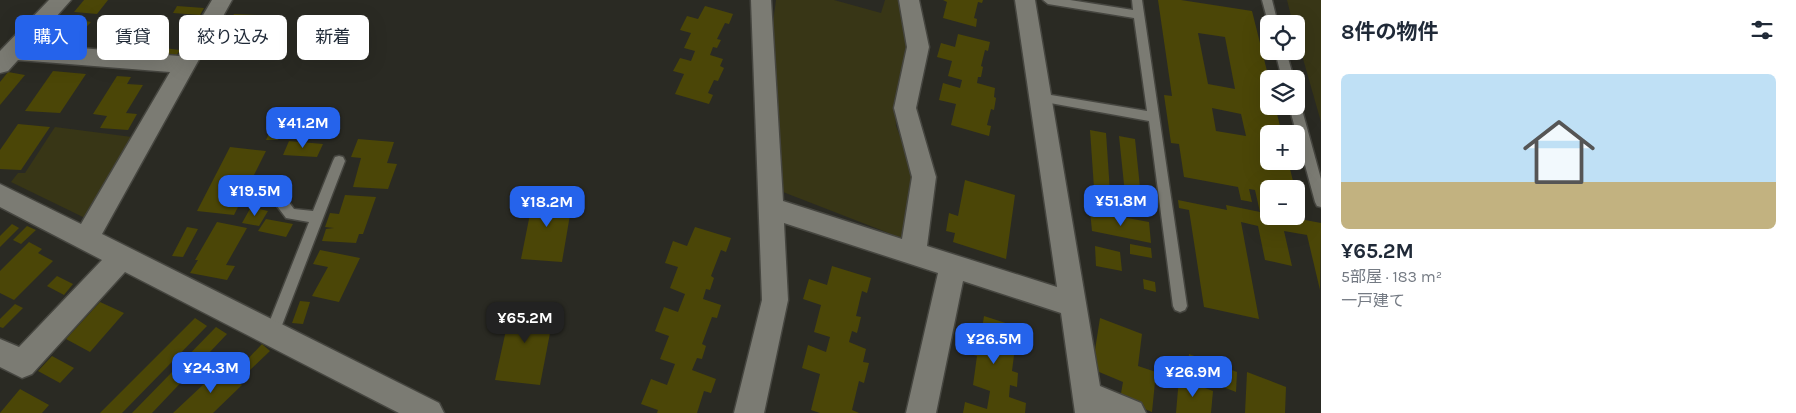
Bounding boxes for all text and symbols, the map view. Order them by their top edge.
chip: 購入 [15,15,87,60]
chip: 賃貸 [97,15,169,60]
chip: 絞り込み [179,15,287,60]
chip: 新着 [297,15,369,60]
map controls [1260,15,1305,225]
button: locate [1260,15,1305,60]
icon: filters [1748,16,1776,44]
text: 8件の物件 [1341,20,1439,44]
button: layers [1260,70,1305,115]
pin: ¥41.2M [262,106,344,149]
icon: home [1514,107,1604,197]
text: ¥41.2M [277,113,329,132]
button: + [1260,125,1305,170]
pin: ¥19.5M [214,174,296,217]
button: − [1260,180,1305,225]
text: ¥19.5M [229,181,281,200]
pin: ¥51.8M [1080,184,1162,227]
pin: ¥18.2M [506,186,588,228]
text: ¥51.8M [1095,191,1147,210]
text: ¥18.2M [521,192,573,211]
text: ¥65.2M [1341,239,1414,263]
text: 5部屋 · 183 m² [1341,267,1442,286]
text: 一戸建て [1341,291,1405,310]
pin: ¥65.2M [484,302,566,344]
text: ¥65.2M [497,308,553,327]
pin: ¥26.5M [953,322,1035,365]
text: ¥26.5M [966,329,1022,348]
pin: ¥24.3M [170,352,252,394]
pin: ¥26.9M [1152,356,1234,398]
text: ¥24.3M [183,358,239,377]
text: ¥26.9M [1165,362,1221,381]

